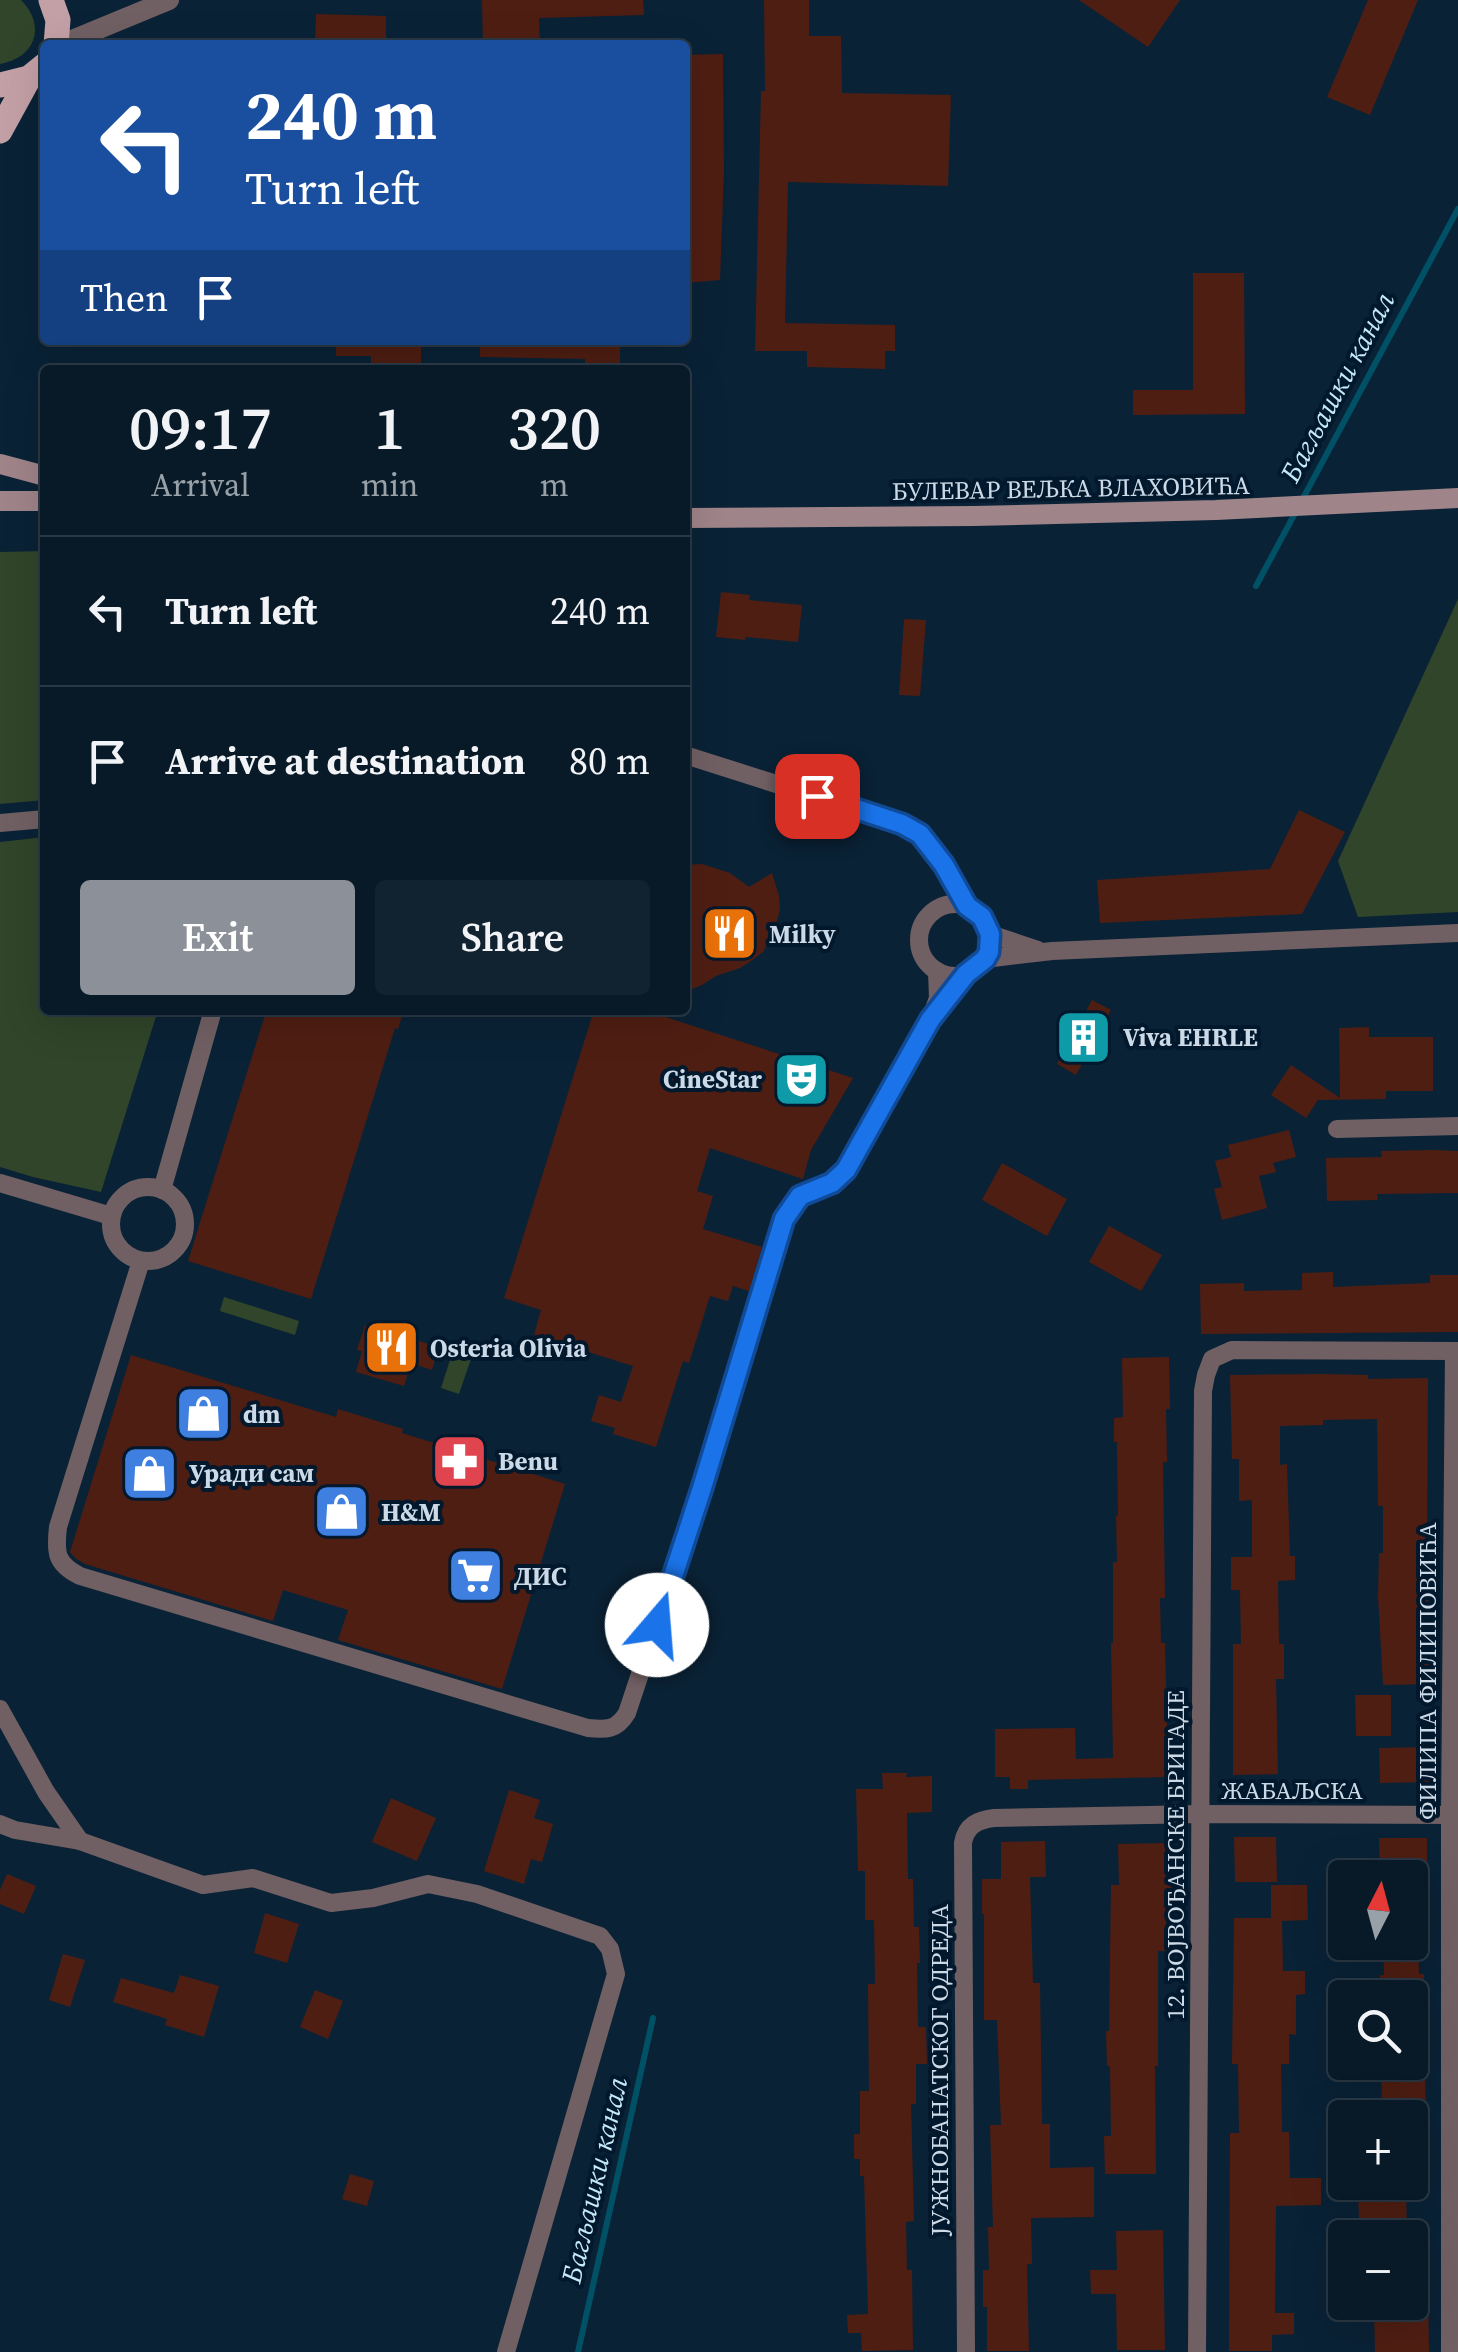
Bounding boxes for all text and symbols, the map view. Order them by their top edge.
text: 240 m [245,66,437,162]
icon: left [80,80,210,210]
text: Turn left [245,157,419,219]
icon: arrive [188,270,243,325]
text: Then [80,272,168,324]
water label: Багљашки канал [1270,285,1403,490]
text: 09:17 [129,387,272,469]
text: 1 [374,387,405,469]
text: 320 [507,387,601,469]
text: Arrival [151,463,250,507]
text: min [361,463,418,507]
text: m [540,463,569,507]
street label: БУЛЕВАР ВЕЉКА ВЛАХОВИЋА [892,468,1251,508]
icon: left [80,584,135,639]
text: Turn left [165,585,317,637]
text: 240 m [550,585,650,637]
icon: arrive [80,734,135,789]
text: Arrive at destination [165,735,526,787]
text: 80 m [569,735,650,787]
pin [775,754,860,839]
icon: arrive [790,769,845,824]
button: Exit [80,880,355,995]
button: Share [375,880,650,995]
restaurant icon: Milky [700,904,760,964]
place label: Milky [769,917,836,951]
building icon: Viva EHRLE [1054,1007,1114,1067]
place label: Viva EHRLE [1123,1020,1258,1054]
theatre icon: CineStar [771,1049,831,1109]
place label: CineStar [663,1062,762,1096]
restaurant icon: Osteria Olivia [361,1318,421,1378]
place label: Osteria Olivia [430,1331,587,1365]
shop icon: dm [174,1384,234,1444]
place label: dm [243,1397,281,1431]
pharmacy icon: Benu [429,1431,489,1491]
shop icon: Уради сам [120,1443,180,1503]
place label: Benu [498,1444,558,1478]
place label: Уради сам [189,1456,314,1490]
shop icon: H&M [312,1482,372,1542]
place label: H&M [381,1495,441,1529]
street label: ФИЛИПА ФИЛИПОВИЋА [1410,1522,1444,1820]
supermarket icon: ДИС [445,1546,505,1606]
place label: ДИС [514,1559,567,1593]
position arrow [605,1573,709,1677]
street label: 12. ВОЈВОЂАНСКЕ БРИГАДЕ [1158,1690,1192,2020]
street label: ЖАБАЉСКА [1221,1773,1363,1807]
north arrow [1328,1860,1428,1960]
map controls [1328,1860,1428,2320]
street label: ЈУЖНОБАНАТСКОГ ОДРЕДА [922,1904,956,2237]
button: search [1328,1980,1428,2080]
water label: Багљашки канал [552,2073,636,2288]
button: + [1328,2100,1428,2200]
button: − [1328,2220,1428,2320]

